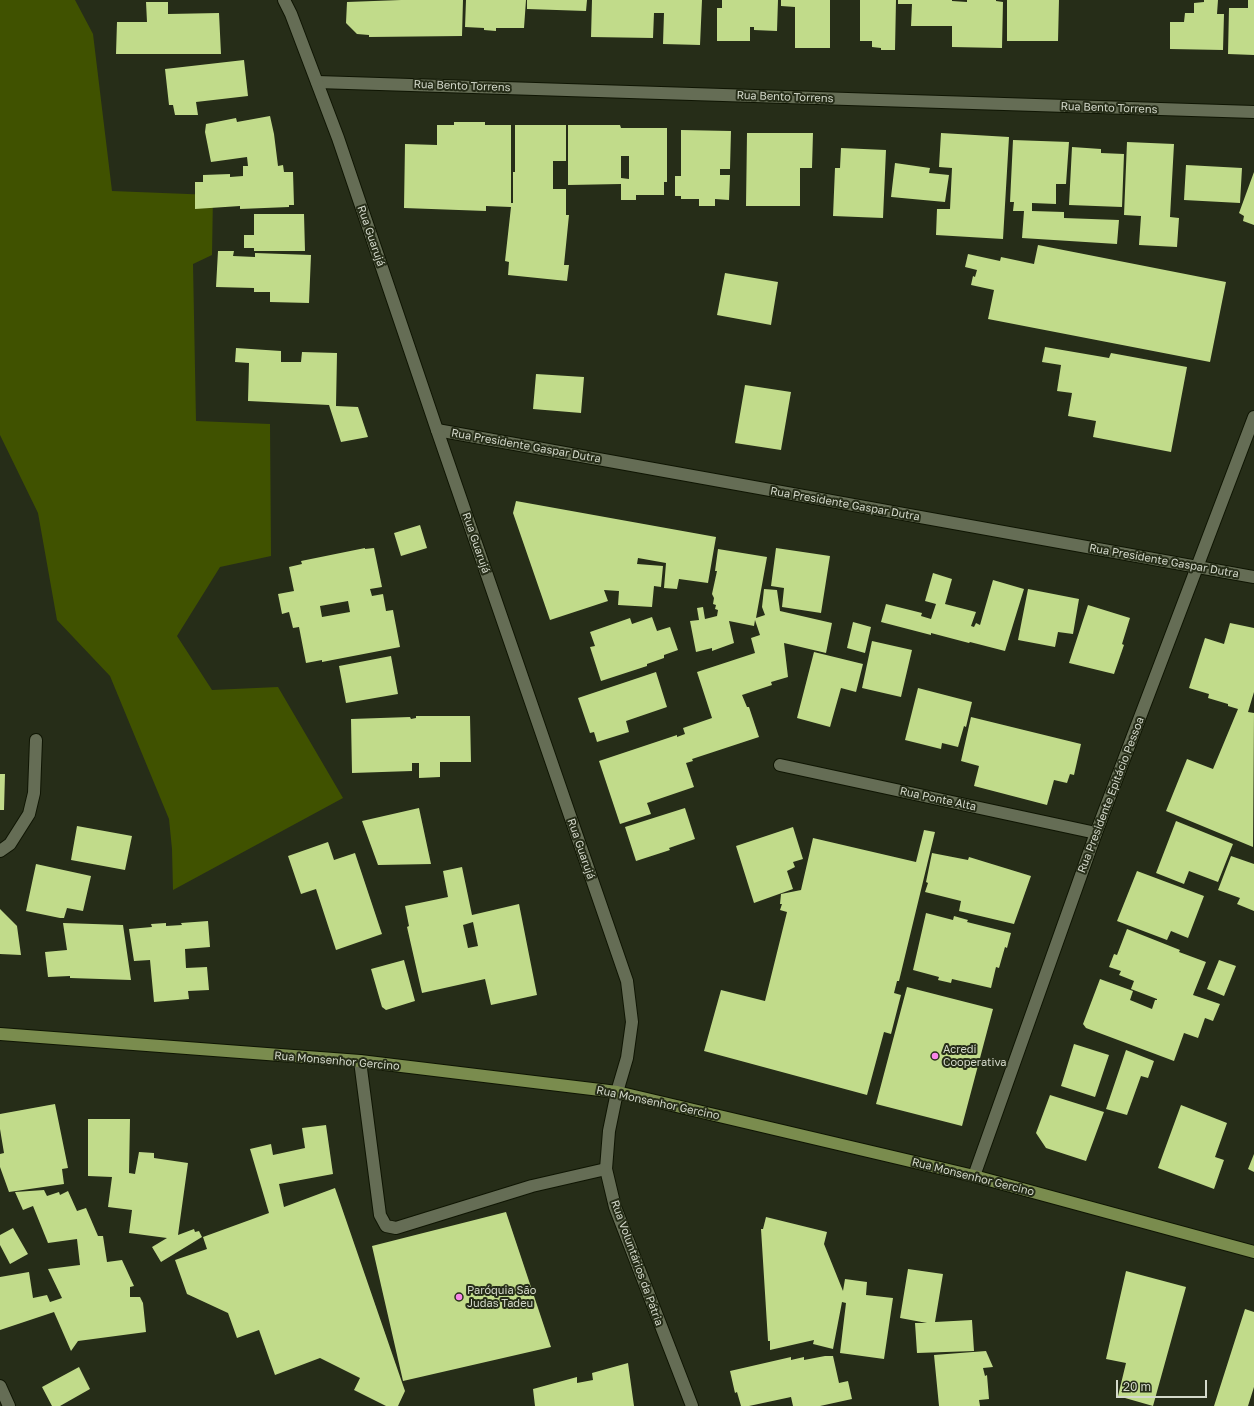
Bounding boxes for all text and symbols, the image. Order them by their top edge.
street label: Rua Bento Torrens [413,78,511,94]
street label: Rua Bento Torrens [736,89,834,105]
street label: Rua Bento Torrens [1060,100,1158,116]
street label: Rua Guarujá [354,204,388,268]
street label: Rua Presidente Gaspar Dutra [450,426,602,466]
street label: Rua Presidente Gaspar Dutra [769,484,921,524]
street label: Rua Guarujá [459,511,493,575]
street label: Rua Presidente Gaspar Dutra [1088,541,1240,581]
street label: Rua Presidente Epitácio Pessoa [1075,715,1147,875]
street label: Rua Ponte Alta [899,784,977,814]
street label: Rua Guarujá [564,817,598,881]
place label: Acredi Cooperativa [943,1043,1007,1069]
street label: Rua Monsenhor Gercino [274,1049,400,1073]
marker: Acredi Cooperativa [930,1051,940,1061]
street label: Rua Monsenhor Gercino [595,1083,721,1123]
street label: Rua Monsenhor Gercino [910,1155,1036,1199]
street label: Rua Voluntários da Pátria [608,1198,666,1328]
place label: Paróquia São Judas Tadeu [467,1284,536,1310]
marker: Paróquia São Judas Tadeu [454,1292,464,1302]
scale bar [1118,1372,1209,1398]
text: 20 m [1123,1379,1151,1394]

